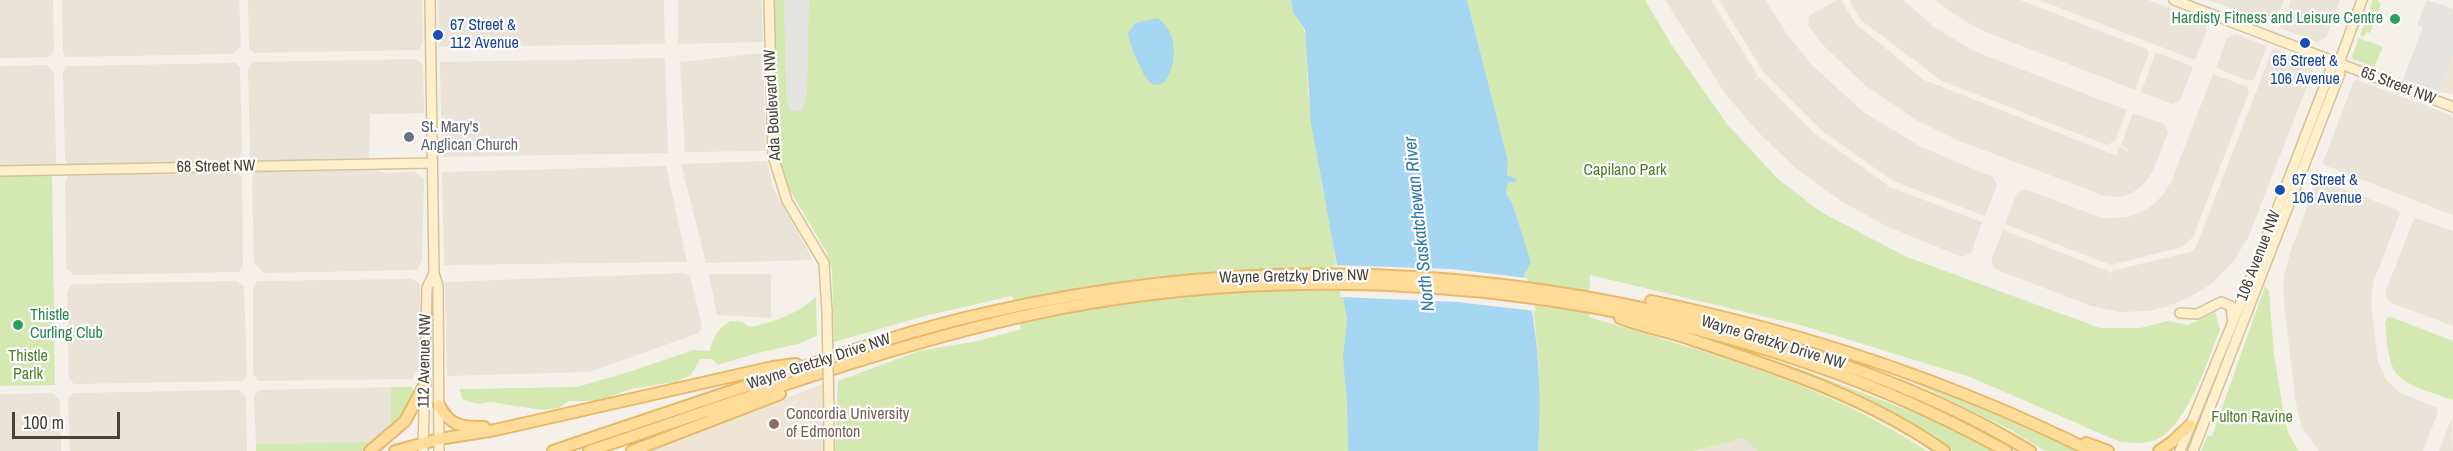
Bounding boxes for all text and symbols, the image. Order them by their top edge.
place label: Hardisty Fitness and Leisure Centre [2172,9,2383,29]
marker: Hardisty Fitness and Leisure Centre [2388,12,2402,26]
place label: 67 Street & 112 Avenue [450,16,519,54]
marker: 67 Street & 112 Avenue [431,28,445,42]
marker: 65 Street & 106 Avenue [2298,36,2312,50]
street label: Ada Boulevard NW [760,49,786,161]
place label: 65 Street & 106 Avenue [2270,52,2340,90]
street label: 65 Street NW [2358,63,2438,109]
place label: St. Mary's Anglican Church [421,118,518,156]
marker: St. Mary's Anglican Church [402,130,416,144]
water label: North Saskatchewan River [1400,136,1440,312]
street label: 68 Street NW [176,157,256,177]
park label: Capilano Park [1583,161,1667,181]
place label: 67 Street & 106 Avenue [2292,171,2362,209]
marker: 67 Street & 106 Avenue [2273,183,2287,197]
street label: 106 Avenue NW [2233,208,2285,304]
street label: Wayne Gretzky Drive NW [1219,266,1369,288]
place label: Thistle Curling Club [30,306,103,344]
street label: Wayne Gretzky Drive NW [1699,312,1847,374]
street label: 112 Avenue NW [415,314,435,408]
marker: Thistle Curling Club [11,318,25,332]
street label: Wayne Gretzky Drive NW [745,330,893,394]
park label: Thistle Parlk [8,347,48,385]
scale bar [15,400,123,438]
place label: Concordia University of Edmonton [786,405,909,443]
park label: Fulton Ravine [2211,408,2293,428]
text: 100 m [23,410,64,435]
marker: Concordia University of Edmonton [767,417,781,431]

